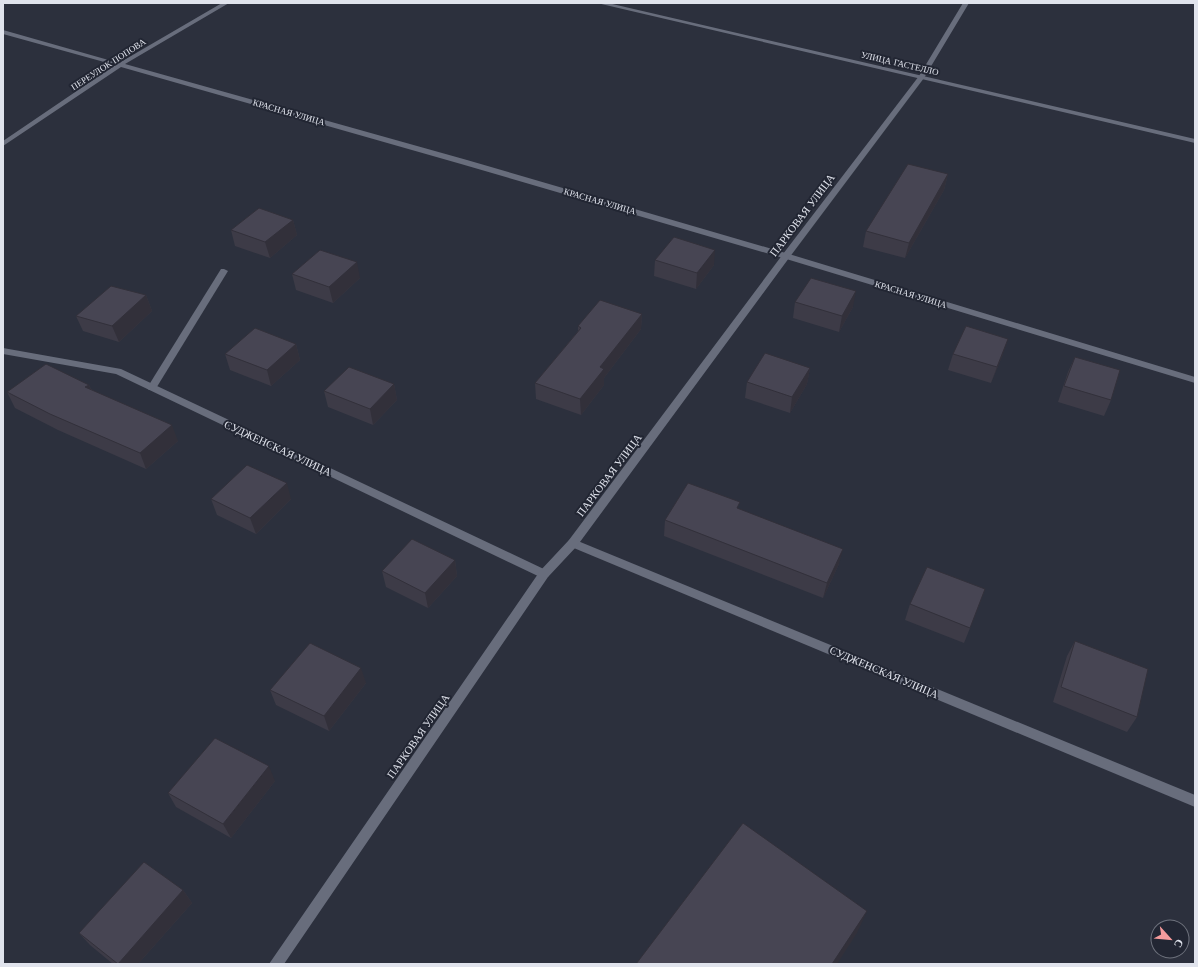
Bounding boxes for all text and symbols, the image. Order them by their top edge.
street label: ПЕРЕУЛОК ПОПОВА [69,35,148,92]
street label: УЛИЦА ГАСТЕЛЛО [860,49,940,77]
street label: КРАСНАЯ УЛИЦА [252,96,327,128]
street label: ПАРКОВАЯ УЛИЦА [766,171,838,259]
street label: КРАСНАЯ УЛИЦА [563,185,638,217]
street label: КРАСНАЯ УЛИЦА [874,278,949,310]
street label: СУДЖЕНСКАЯ УЛИЦА [222,417,334,479]
street label: ПАРКОВАЯ УЛИЦА [573,431,645,519]
street label: СУДЖЕНСКАЯ УЛИЦА [827,643,941,701]
street label: ПАРКОВАЯ УЛИЦА [384,691,452,781]
north arrow [1150,919,1190,959]
text: С [1171,937,1187,950]

